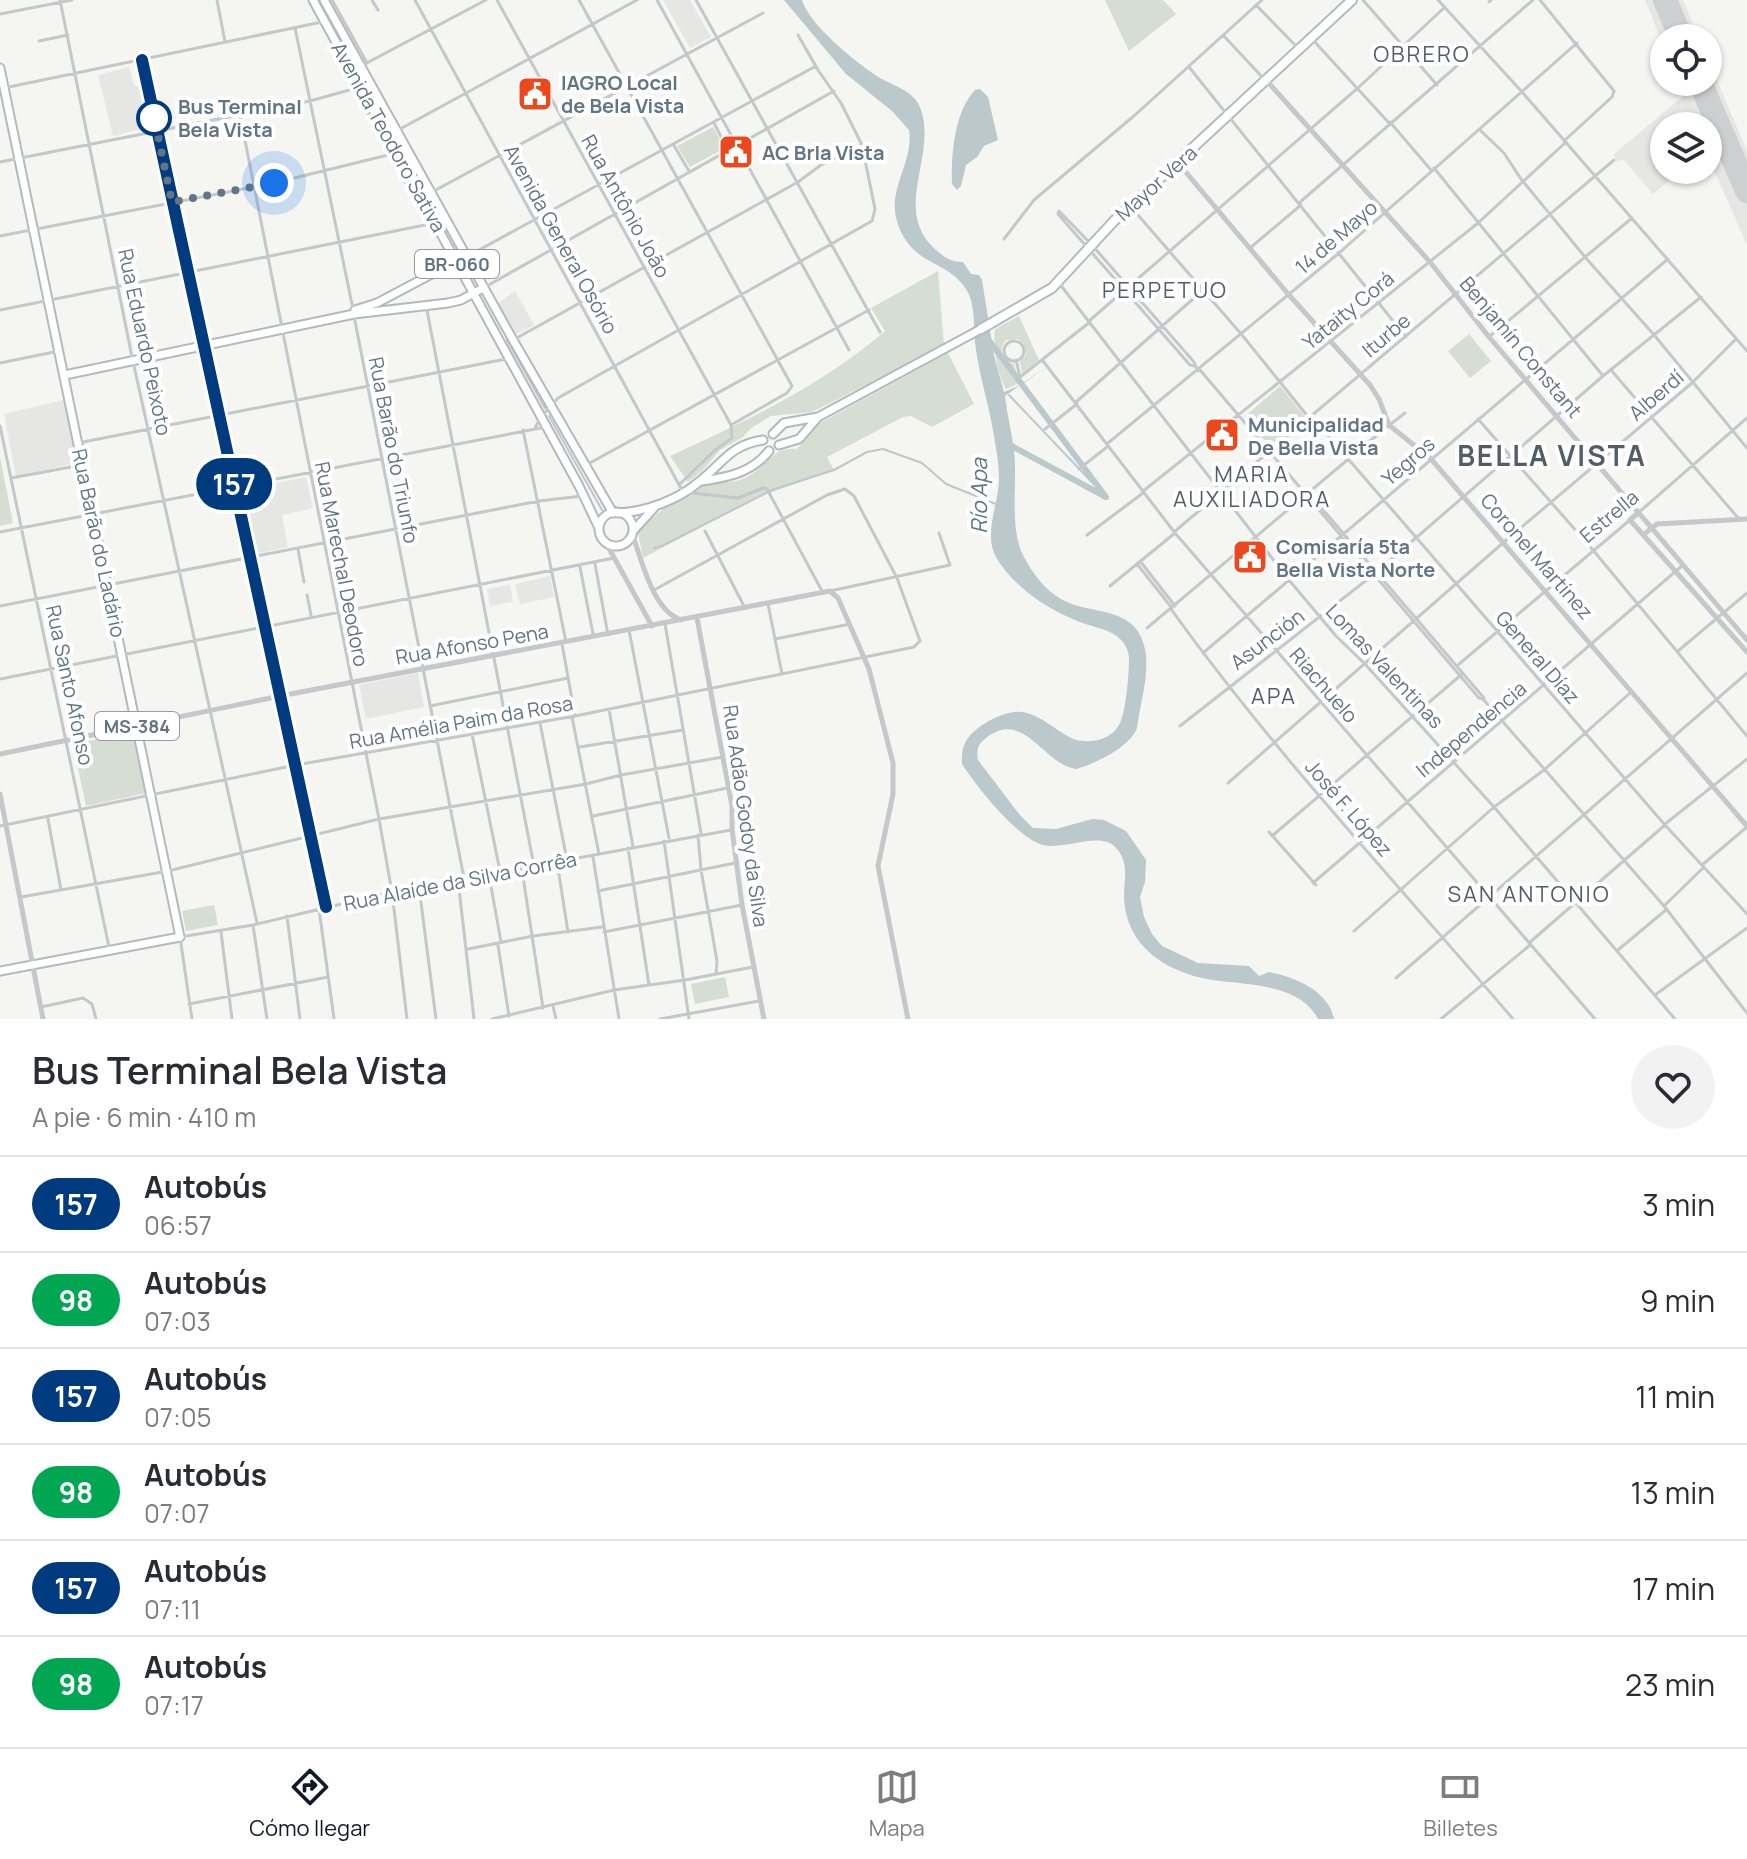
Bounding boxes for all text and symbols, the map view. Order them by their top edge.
map controls [1650,24,1722,184]
button: locate [1650,24,1722,96]
street label: Avenida Teodoro Sativa [325,37,453,237]
district label: OBRERO [1373,39,1471,69]
place label: IAGRO Local de Bela Vista [561,69,684,119]
public building icon: IAGRO Local de Bela Vista [516,75,554,113]
place label: Bus Terminal Bela Vista [178,93,302,143]
marker: Bus Terminal Bela Vista [137,101,171,135]
button: layers [1650,112,1722,184]
street label: Rua Antônio João [575,129,677,283]
public building icon: AC Brla Vista [717,133,755,171]
street label: Avenida General Osório [498,139,624,339]
place label: AC Brla Vista [762,139,885,166]
street label: Mayor Vera [1109,139,1203,227]
your location [254,163,294,203]
street label: 14 de Mayo [1289,194,1383,280]
street label: Rua Eduardo Peixoto [112,246,178,438]
road number: BR-060 [415,250,499,278]
street label: Yataity Corá [1296,265,1400,355]
street label: Benjamín Constant [1454,271,1588,423]
district label: PERPETUO [1102,275,1228,305]
street label: Iturbe [1356,307,1416,363]
street label: Rua Barão do Triunfo [363,354,425,546]
street label: Alberdí [1623,363,1689,426]
place label: Municipalidad De Bella Vista [1248,411,1384,461]
public building icon: Municipalidad De Bella Vista [1203,416,1241,454]
street label: Yegros [1376,430,1440,492]
district label: BELLA VISTA [1457,436,1647,474]
street label: Rua Barão do Ladário [66,446,132,640]
water label: Río Apa [964,456,994,534]
line badge: 157 [188,458,280,510]
street label: Rua Marechal Deodoro [309,459,375,669]
district label: MARIA AUXILIADORA [1173,459,1331,514]
text: 157 [212,465,256,503]
street label: Estrella [1574,483,1644,549]
street label: Coronel Martínez [1475,487,1599,625]
place label: Comisaría 5ta Bella Vista Norte [1276,533,1435,583]
public building icon: Comisaría 5ta Bella Vista Norte [1231,538,1269,576]
street label: Lomas Valentinas [1320,598,1450,734]
street label: Rua Santo Afonso [40,602,100,768]
street label: Asunción [1225,602,1309,676]
street label: General Díaz [1490,605,1586,709]
street label: Rua Afonso Pena [393,617,551,671]
street label: Riachuelo [1284,642,1364,728]
street label: Independencia [1410,675,1532,783]
district label: APA [1251,681,1297,711]
street label: Rua Amélia Paim da Rosa [347,689,575,755]
street label: Rua Adão Godoy da Silva [717,703,775,929]
road number: MS-384 [95,712,179,740]
street label: José F. López [1299,754,1399,862]
street label: Rua Alaíde da Silva Corrêa [341,845,579,917]
district label: SAN ANTONIO [1447,879,1611,909]
text: Bus Terminal Bela Vista [32,1043,448,1095]
button: heart [1631,1045,1715,1129]
text: A pie · 6 min · 410 m [32,1099,256,1135]
text: Autobús [144,1166,267,1207]
text: 3 min [1642,1184,1715,1225]
text: 157 [54,1185,98,1223]
text: 06:57 [144,1207,212,1243]
text: Autobús [144,1262,267,1303]
text: 9 min [1640,1280,1715,1321]
text: 98 [59,1281,93,1319]
text: 07:03 [144,1303,211,1339]
text: Autobús [144,1358,267,1399]
text: 11 min [1635,1376,1715,1417]
text: 157 [54,1377,98,1415]
text: 07:05 [144,1399,212,1435]
text: Autobús [144,1454,267,1495]
text: 13 min [1630,1472,1715,1513]
text: 98 [59,1473,93,1511]
text: 07:07 [144,1495,210,1531]
text: Autobús [144,1550,267,1591]
text: 17 min [1632,1568,1715,1609]
text: 157 [54,1569,98,1607]
text: 07:11 [144,1591,201,1627]
text: Autobús [144,1646,267,1687]
text: 23 min [1625,1664,1715,1705]
text: 98 [59,1665,93,1703]
text: 07:17 [144,1687,204,1723]
tab: Cómo llegar [249,1765,370,1843]
tab: Mapa [869,1765,925,1843]
tab: Billetes [1423,1765,1498,1843]

